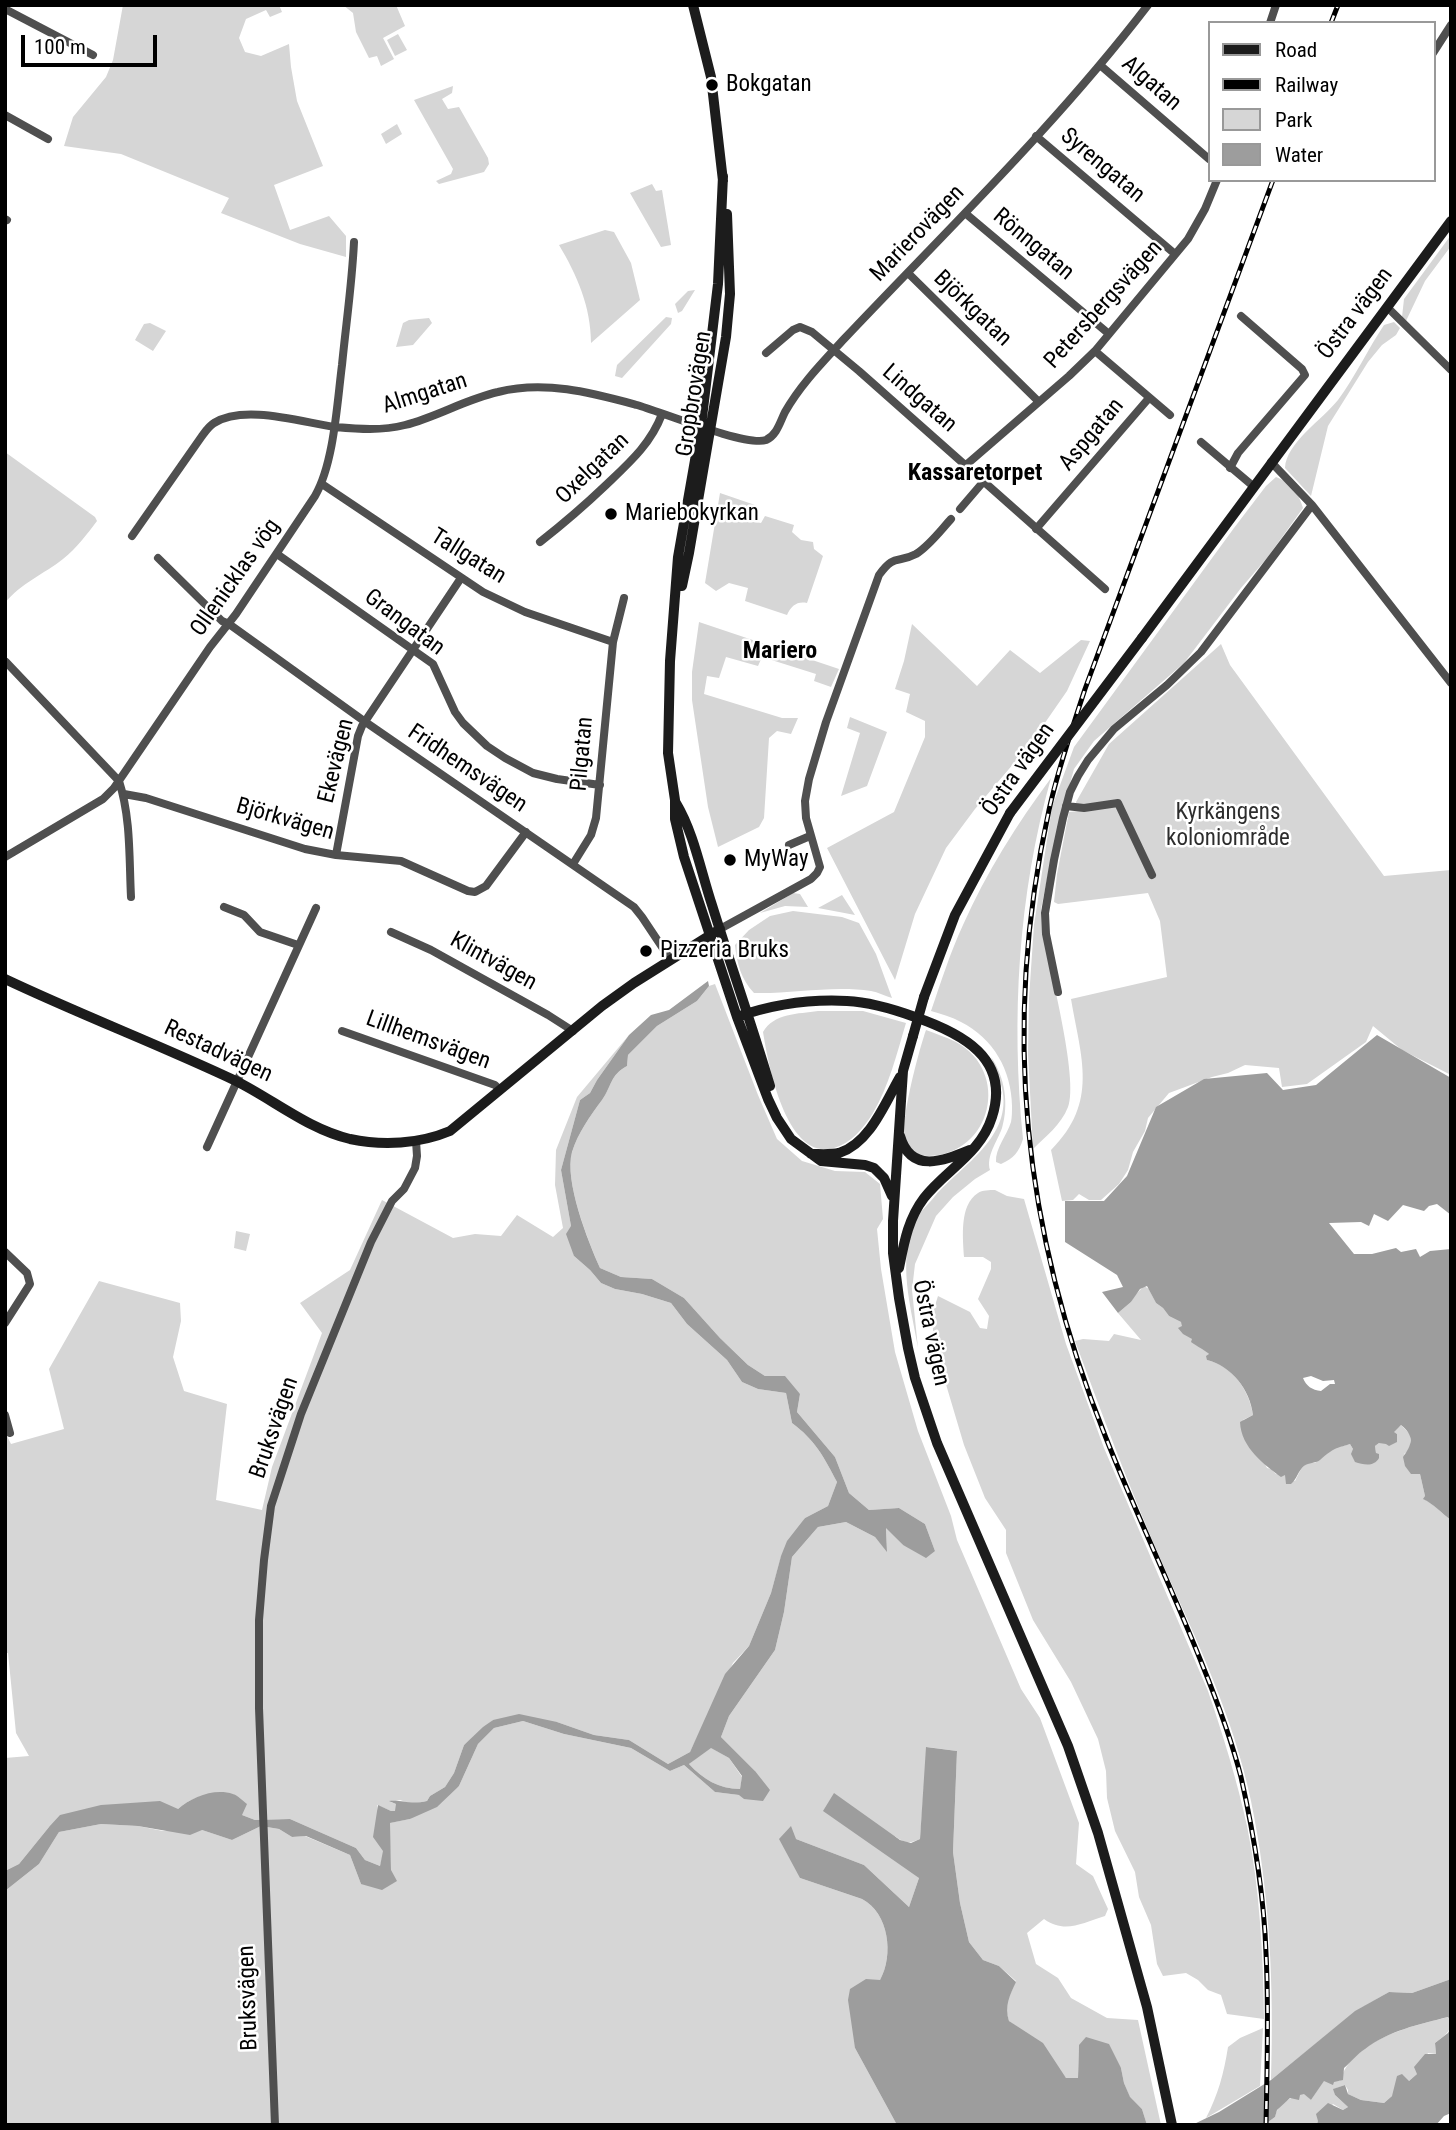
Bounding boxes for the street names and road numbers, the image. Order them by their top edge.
street label: Algatan [1116,51,1186,117]
street label: Syrengatan [1054,123,1150,209]
street label: Marierovägen [865,180,971,288]
street label: Rönngatan [987,203,1079,287]
street label: Petersbergsvägen [1039,235,1169,375]
street label: Östra vägen [1313,263,1399,365]
street label: Björkgatan [927,265,1017,353]
street label: Gropbrovägen [671,329,719,459]
street label: Lindgatan [876,359,962,439]
street label: Almgatan [379,367,471,421]
street label: Aspgatan [1054,393,1130,477]
street label: Oxelgatan [551,427,635,511]
street label: Ollenicklas vög [185,514,287,642]
street label: Tallgatan [425,523,511,591]
street label: Grangatan [358,584,450,662]
street label: Ekevägen [313,716,361,806]
street label: Pilgatan [566,716,600,792]
street label: Östra vägen [977,718,1061,822]
street label: Fridhemsvägen [402,719,532,819]
street label: Björkvägen [233,793,337,847]
street label: Klintvägen [445,927,541,997]
street label: Lillhemsvägen [362,1006,494,1076]
street label: Restadvägen [159,1015,277,1089]
street label: Östra vägen [905,1277,955,1389]
street label: Bruksvägen [245,1374,305,1482]
street label: Bruksvägen [233,1945,265,2051]

